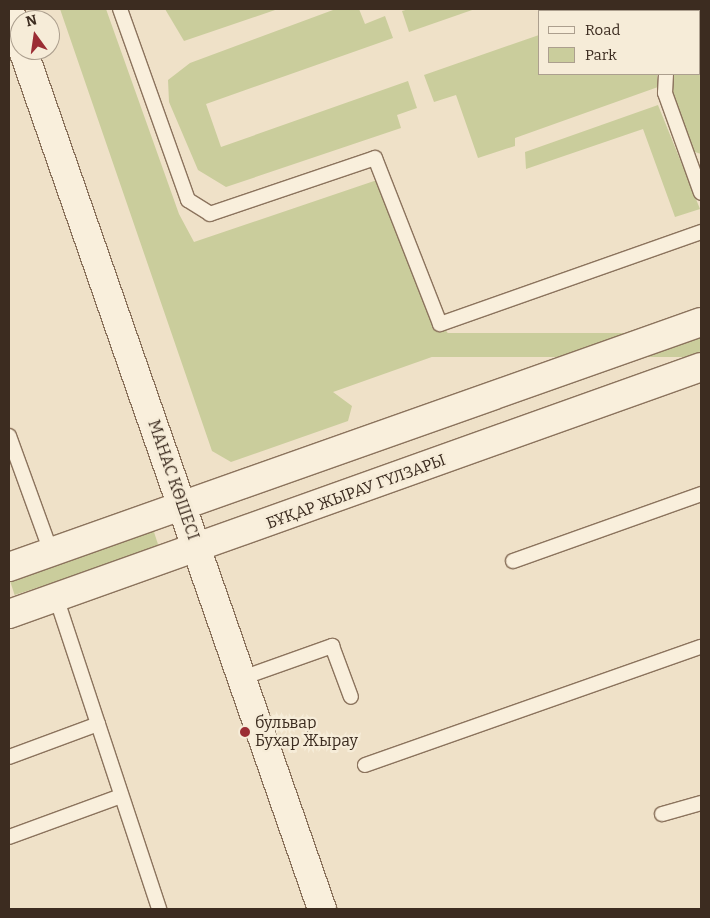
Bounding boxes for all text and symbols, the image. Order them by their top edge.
north arrow [10,10,60,60]
legend [538,10,700,75]
text: N [24,11,39,30]
text: Road [585,21,620,39]
text: Park [585,46,617,64]
street label: МАНАС КӨШЕСІ [143,417,203,543]
street label: БҰҚАР ЖЫРАУ ГҮЛЗАРЫ [264,451,448,533]
place label: бульвар Бухар Жырау [255,713,358,751]
marker: бульвар Бухар Жырау [239,726,251,738]

